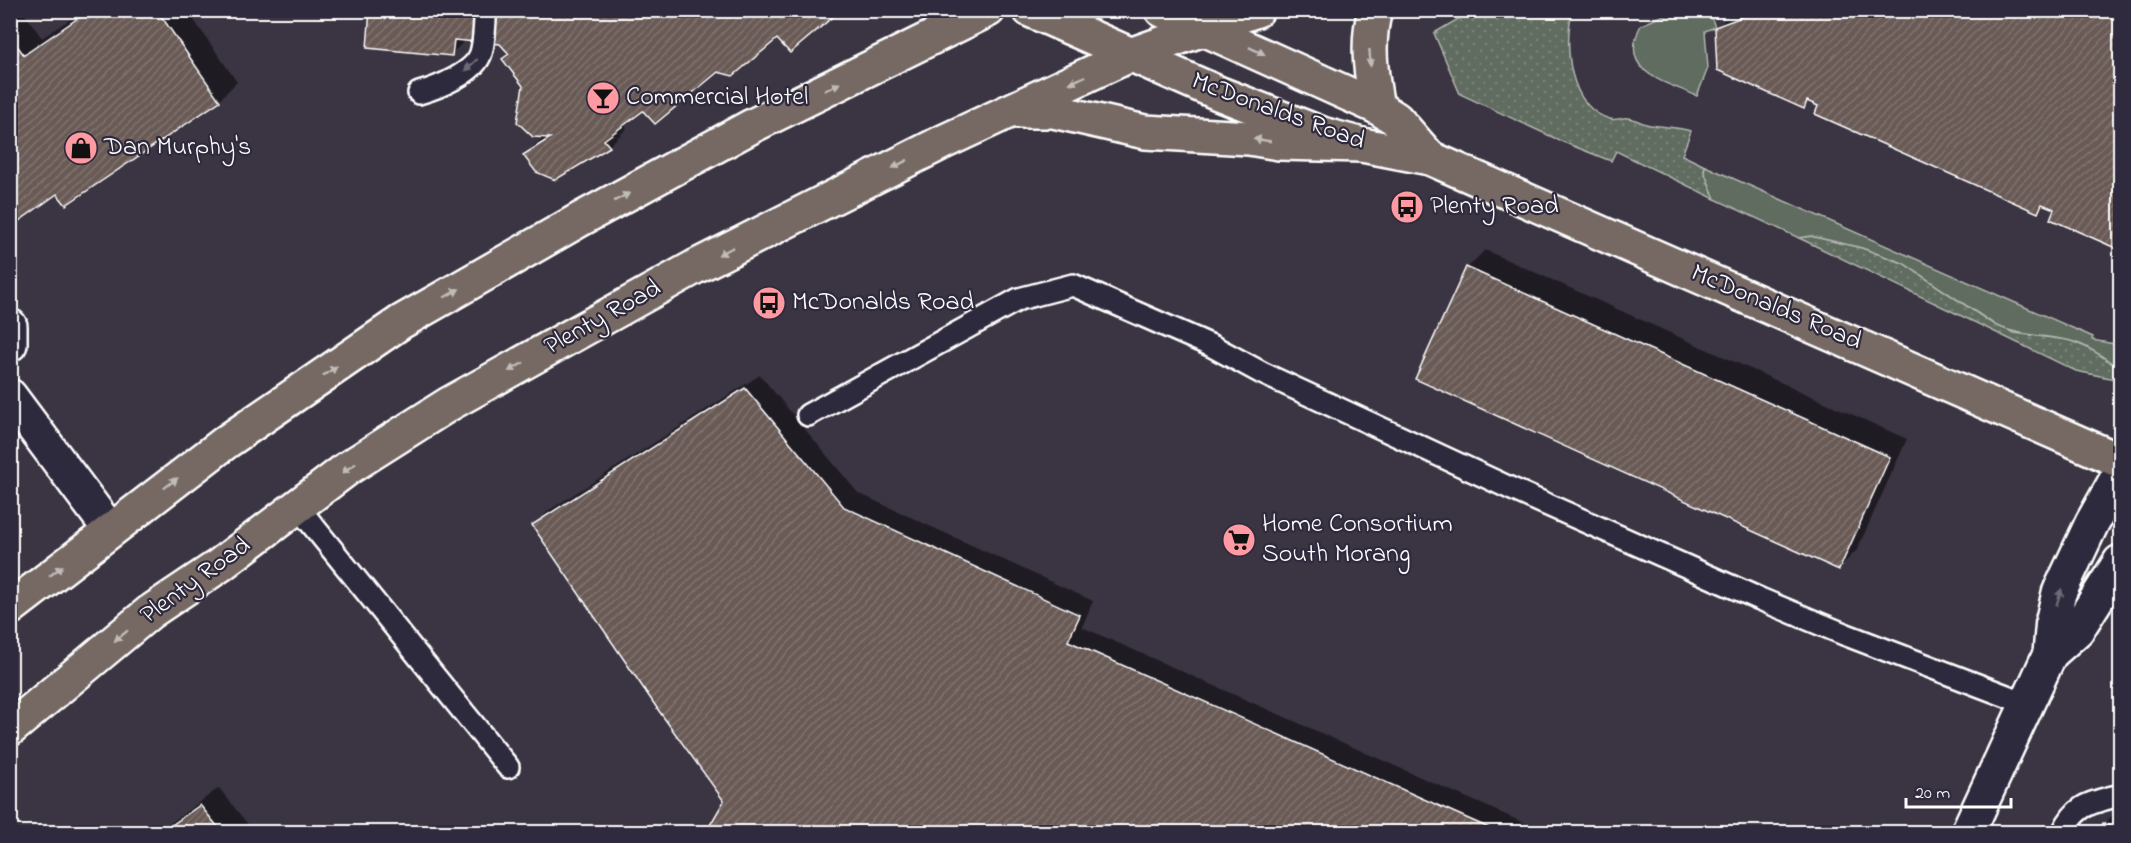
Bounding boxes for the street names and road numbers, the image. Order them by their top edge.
street label: McDonalds Road [1186,63,1370,161]
street label: McDonalds Road [1685,255,1868,361]
street label: Plenty Road [538,270,669,366]
street label: Plenty Road [133,528,259,634]

